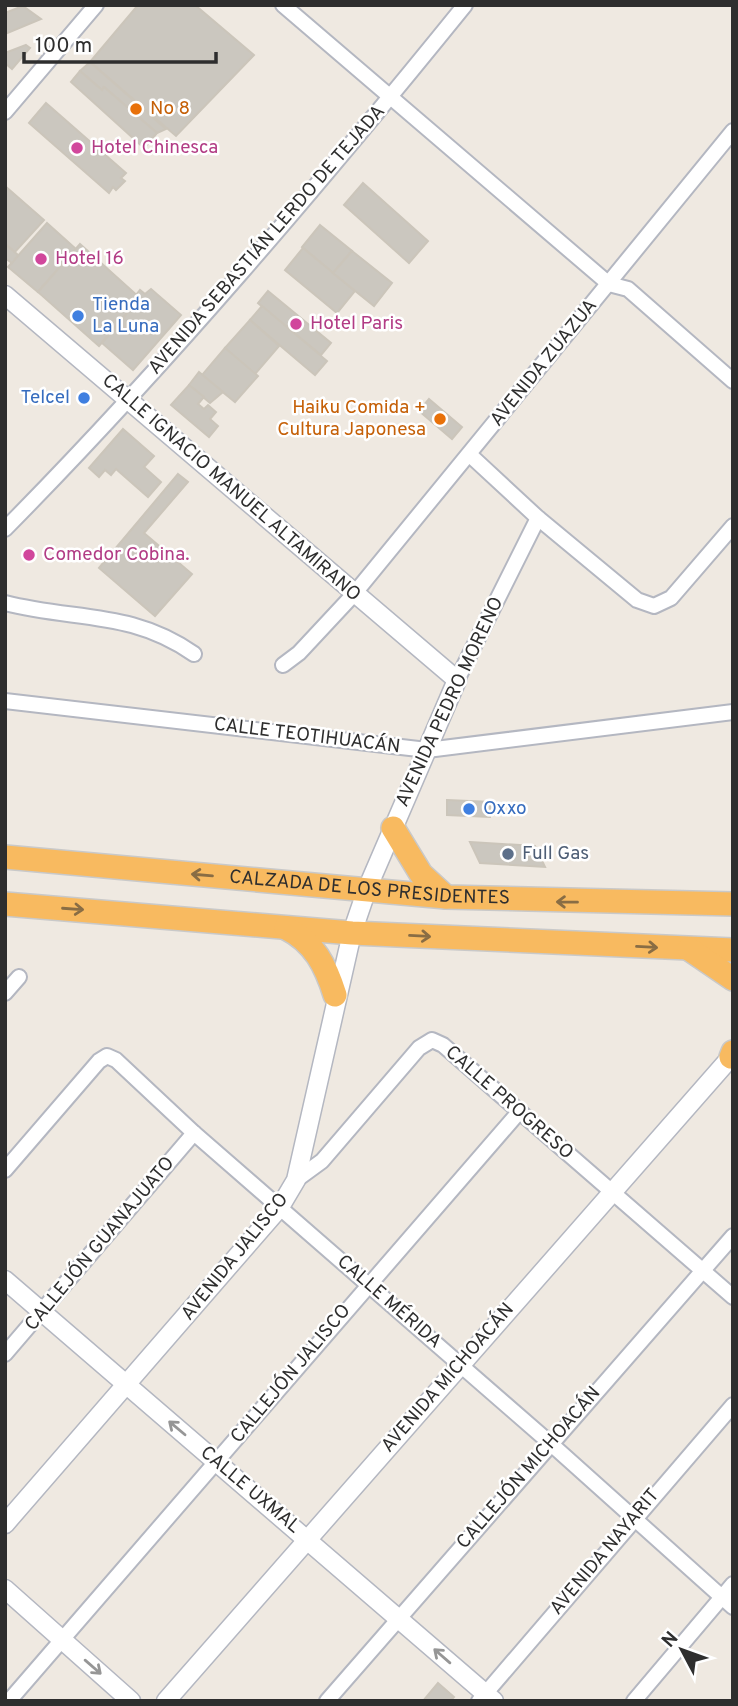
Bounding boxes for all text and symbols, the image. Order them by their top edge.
scale bar [24,21,217,65]
text: 100 m [35,33,92,60]
place label: No 8 [150,97,190,121]
street label: AVENIDA SEBASTIÁN LERDO DE TEJADA [143,100,391,380]
marker: No 8 [128,101,144,117]
place label: Hotel Chinesca [91,136,218,160]
marker: Hotel Chinesca [69,140,85,156]
place label: Hotel 16 [55,247,124,271]
marker: Hotel 16 [33,251,49,267]
place label: Tienda La Luna [92,293,159,339]
street label: AVENIDA ZUAZUA [485,294,603,432]
marker: Tienda La Luna [70,308,86,324]
place label: Hotel Paris [310,312,403,336]
marker: Hotel Paris [288,316,304,332]
street label: CALLE IGNACIO MANUEL ALTAMIRANO [97,369,365,607]
place label: Telcel [21,386,70,410]
marker: Telcel [76,390,92,406]
place label: Haiku Comida + Cultura Japonesa [277,396,426,442]
marker: Haiku Comida + Cultura Japonesa [432,411,448,427]
place label: Comedor Cobina. [43,543,190,567]
marker: Comedor Cobina. [21,547,37,563]
street label: AVENIDA PEDRO MORENO [391,593,509,811]
street label: CALLE TEOTIHUACÁN [212,712,402,759]
place label: Oxxo [483,797,527,821]
marker: Oxxo [461,801,477,817]
place label: Full Gas [522,842,589,866]
marker: Full Gas [500,846,516,862]
street label: CALZADA DE LOS PRESIDENTES [228,865,510,911]
one-way arrow [191,868,213,881]
one-way arrow [555,895,578,909]
one-way arrow [62,903,84,916]
one-way arrow [408,930,431,943]
one-way arrow [635,941,658,954]
street label: CALLE PROGRESO [440,1041,578,1165]
street label: CALLEJÓN GUANAJUATO [19,1151,180,1336]
street label: AVENIDA JALISCO [176,1188,294,1326]
street label: CALLE MÉRIDA [332,1249,447,1354]
street label: AVENIDA MICHOACÁN [376,1298,520,1458]
street label: CALLEJÓN JALISCO [225,1299,356,1448]
street label: CALLEJÓN MICHOACÁN [451,1381,606,1554]
one-way arrow [168,1420,186,1436]
street label: CALLE UXMAL [195,1441,305,1539]
street label: AVENIDA NAYARIT [545,1484,665,1620]
north arrow [647,1615,717,1685]
text: N [657,1627,684,1653]
one-way arrow [433,1648,451,1664]
one-way arrow [83,1659,101,1675]

